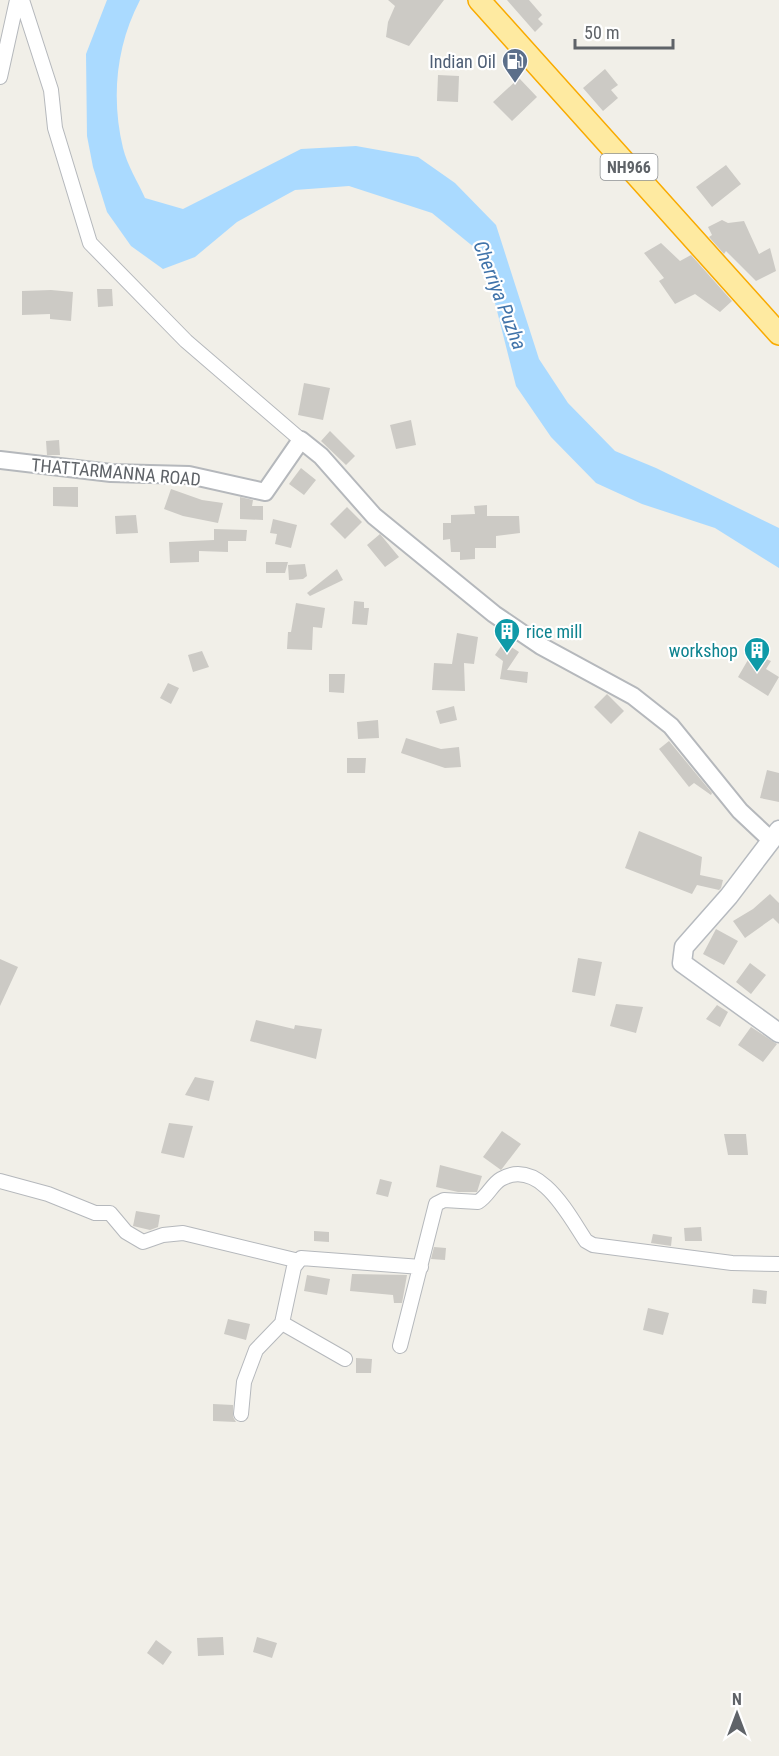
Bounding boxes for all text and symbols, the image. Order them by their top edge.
scale bar [575,12,672,50]
text: 50 m [584,22,619,43]
fuel station icon: Indian Oil [500,46,530,84]
place label: Indian Oil [429,51,496,72]
road number: NH966 [600,154,658,180]
water label: Cherriya Puzha [468,237,532,353]
street label: THATTARMANNA ROAD [30,454,202,490]
building icon: rice mill [492,616,522,654]
place label: rice mill [526,621,582,642]
building icon: workshop [742,635,772,673]
place label: workshop [669,640,738,661]
north arrow [707,1684,767,1744]
text: N [732,1690,742,1709]

